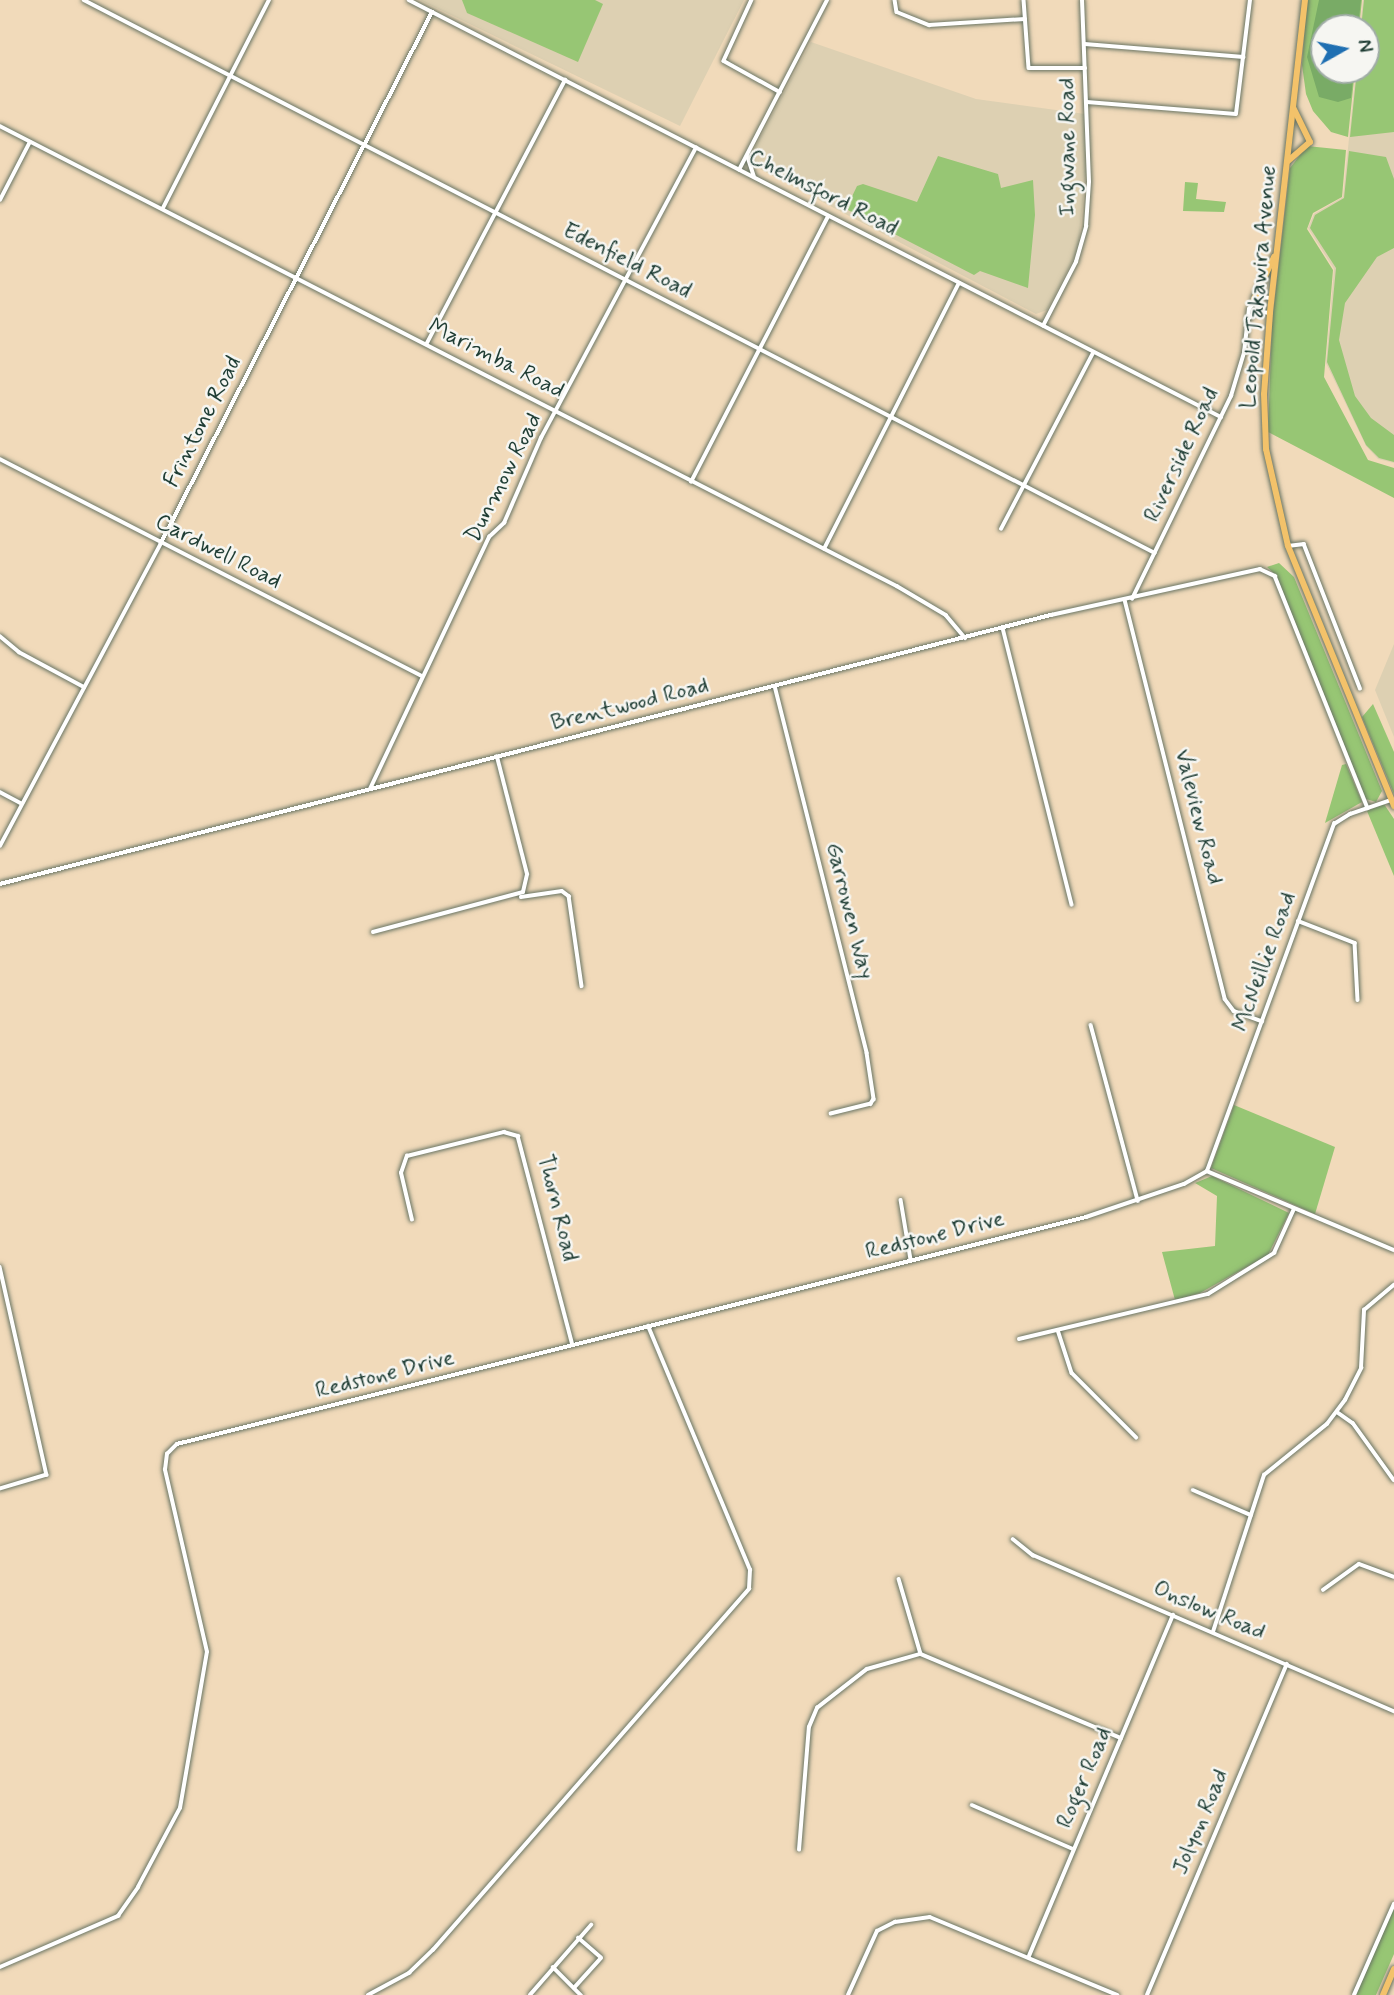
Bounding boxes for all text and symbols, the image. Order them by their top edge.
north arrow [1310,14,1380,84]
text: N [1351,38,1378,54]
street label: Ingwane Road [1054,78,1082,216]
street label: Chelmsford Road [744,144,902,242]
street label: Leopold Takawira Avenue [1235,164,1283,410]
street label: Edenfield Road [559,217,695,305]
street label: Marimba Road [423,313,569,405]
street label: Frintone Road [158,352,248,492]
street label: Riverside Road [1139,385,1225,525]
street label: Dunmow Road [459,408,549,548]
street label: Cardwell Road [150,508,286,596]
street label: Brentwood Road [548,672,712,738]
street label: Valeview Road [1168,747,1228,887]
street label: Garrowen Way [818,837,880,985]
street label: McNeillie Road [1227,890,1303,1034]
street label: Thorn Road [531,1152,583,1264]
street label: Redstone Drive [864,1206,1006,1266]
street label: Redstone Drive [314,1345,456,1405]
street label: Onslow Road [1149,1575,1269,1647]
street label: Roger Road [1051,1723,1119,1833]
street label: Jolyon Road [1167,1765,1235,1879]

